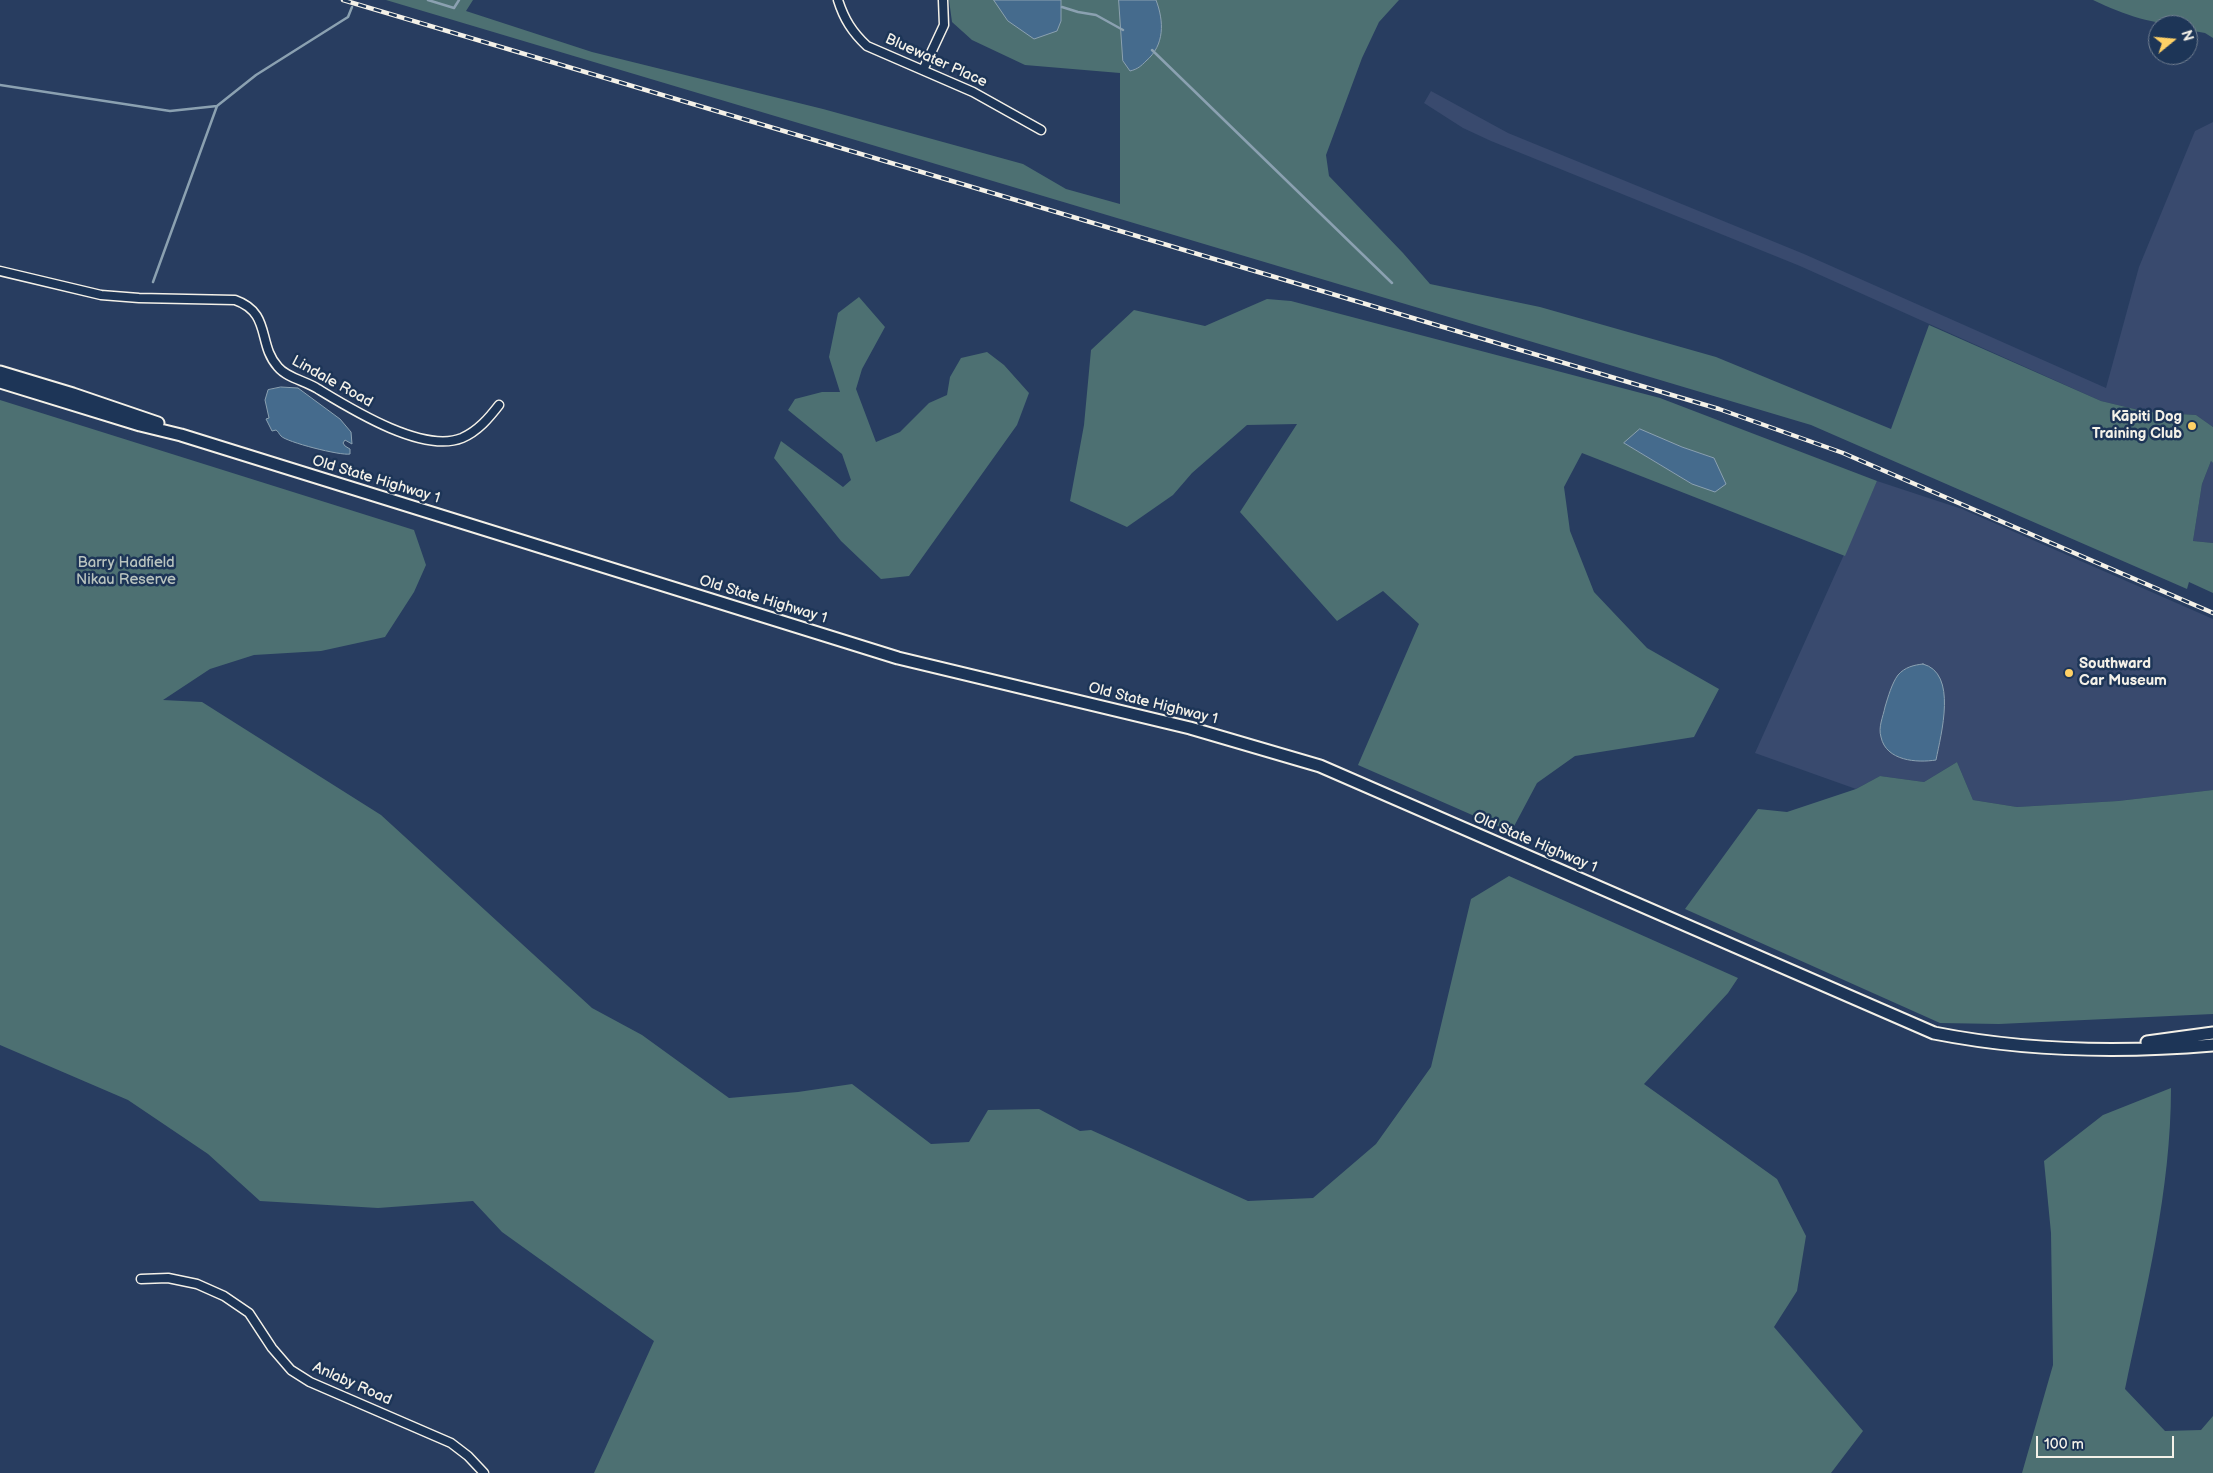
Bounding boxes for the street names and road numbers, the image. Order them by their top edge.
street label: Bluewater Place [882,30,990,92]
street label: Lindale Road [288,352,376,412]
street label: Old State Highway 1 [310,452,442,508]
street label: Old State Highway 1 [697,572,829,628]
street label: Old State Highway 1 [1087,679,1219,729]
street label: Old State Highway 1 [1470,809,1600,877]
street label: Anlaby Road [310,1359,394,1409]

